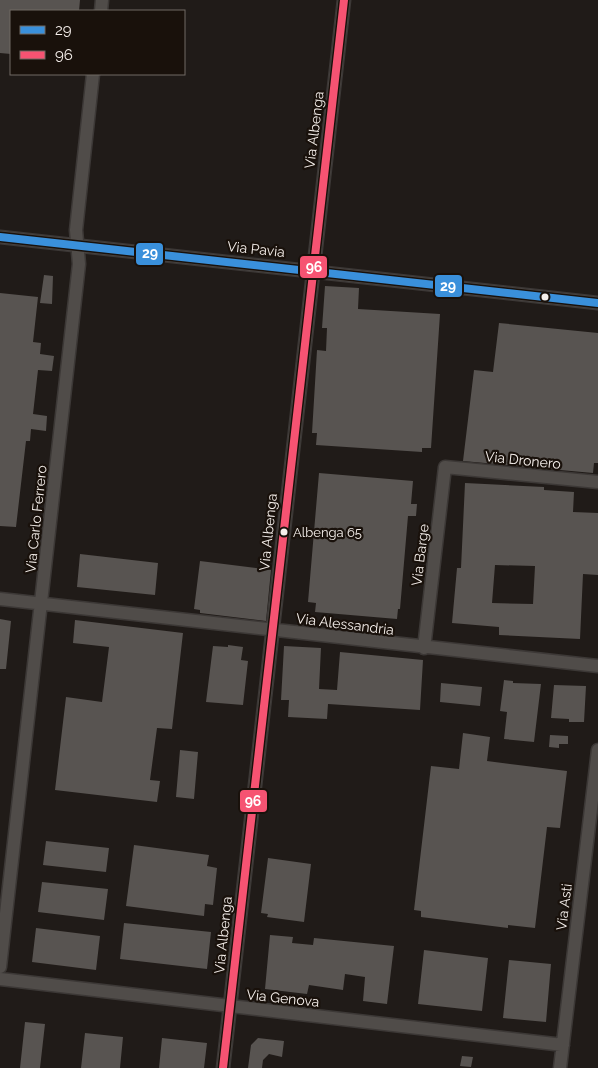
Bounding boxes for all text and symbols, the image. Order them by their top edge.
legend [10,10,185,75]
text: 29 [55,21,72,39]
text: 96 [55,46,73,64]
street label: Via Albenga [301,90,327,170]
street label: Via Pavia [226,238,286,260]
line badge: 29 [135,242,164,266]
text: 29 [142,245,158,261]
line badge: 96 [299,255,328,279]
text: 96 [306,259,322,275]
line badge: 29 [434,274,463,298]
text: 29 [440,278,456,294]
unlabelled marker [540,292,550,302]
street label: Via Dronero [484,448,562,472]
street label: Via Carlo Ferrero [22,464,50,574]
street label: Via Albenga [256,492,280,572]
street label: Via Barge [408,523,432,587]
place label: Albenga 65 [293,525,362,540]
marker: Albenga 65 [279,527,289,537]
street label: Via Alessandria [295,610,395,638]
line badge: 96 [239,789,268,813]
text: 96 [245,793,261,809]
street label: Via Asti [553,883,575,931]
street label: Via Albenga [211,895,235,975]
street label: Via Genova [246,986,320,1010]

